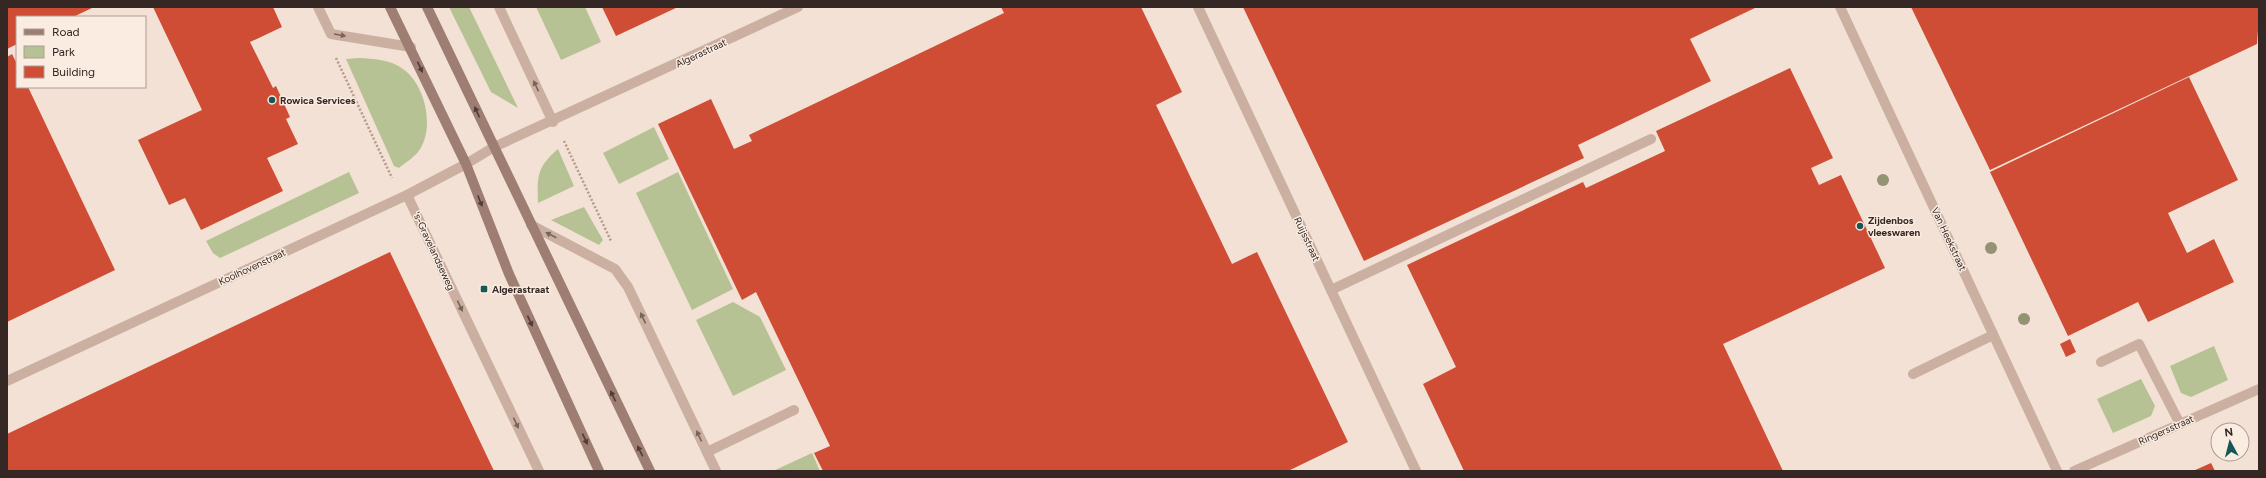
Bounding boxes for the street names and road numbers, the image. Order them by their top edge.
street label: Algerastraat [674,35,729,70]
street label: Van Heekstraat [1929,205,1970,273]
street label: 's-Gravelandseweg [410,210,458,292]
street label: Ruijsstraat [1291,215,1323,263]
street label: Koolhovenstraat [216,246,288,288]
street label: Ringersstraat [2136,412,2196,448]

